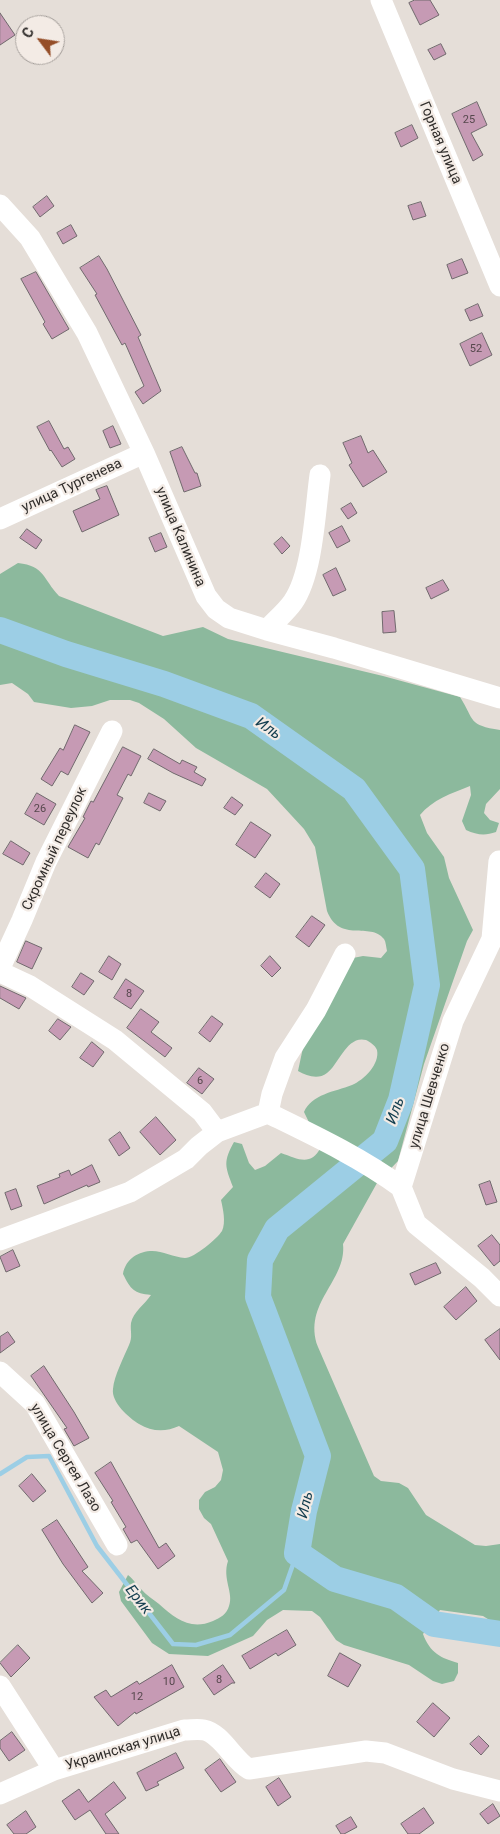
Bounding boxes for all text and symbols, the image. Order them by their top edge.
north arrow [15,15,65,65]
text: С [19,25,37,41]
street label: Горная улица [415,99,465,187]
house number: 25 [463,113,475,127]
house number: 52 [470,342,482,356]
street label: улица Тургенева [19,455,125,517]
street label: улица Калинина [151,485,209,589]
water label: Иль [252,714,284,744]
street label: Скромный переулок [19,785,91,913]
house number: 26 [34,802,46,816]
house number: 8 [126,987,132,1001]
street label: улица Шевченко [406,1041,454,1151]
house number: 6 [197,1074,203,1088]
water label: Иль [383,1095,409,1127]
street label: улица Сергея Лазо [26,1401,104,1515]
water label: Иль [294,1490,318,1520]
water label: Ерик [121,1582,155,1618]
house number: 8 [216,1673,222,1687]
house number: 10 [163,1675,175,1689]
house number: 12 [131,1690,143,1704]
street label: Украинская улица [63,1724,183,1774]

